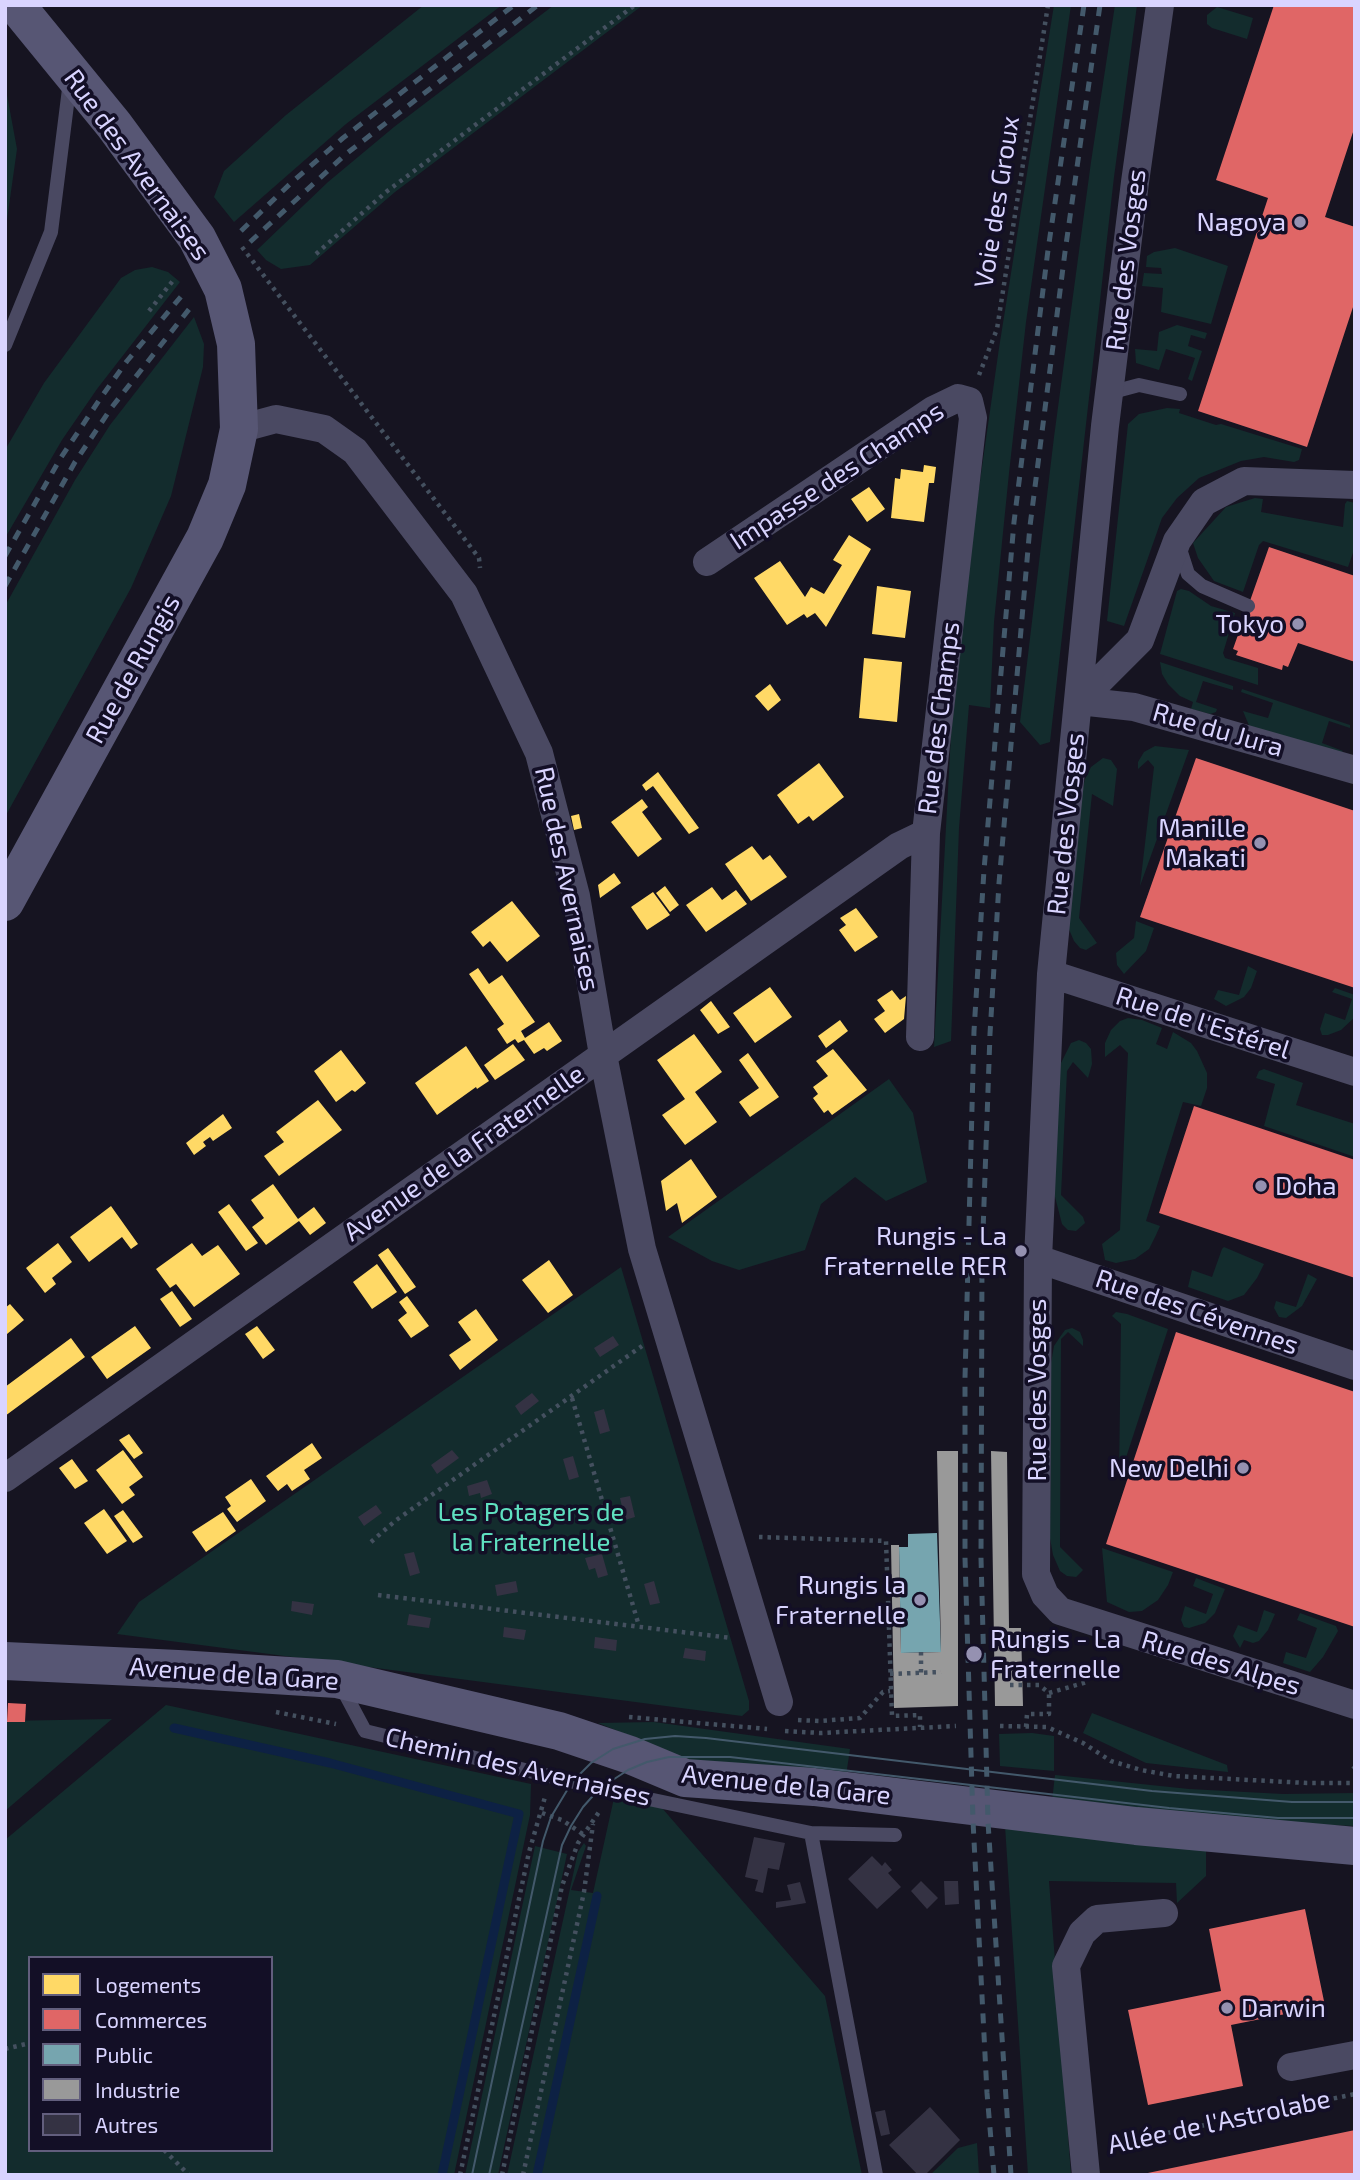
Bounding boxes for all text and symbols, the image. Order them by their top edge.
street label: Rue des Avernaises [57,63,217,267]
street label: Voie des Groux [968,114,1026,290]
street label: Rue des Vosges [1099,167,1153,353]
place label: Nagoya [1196,206,1286,238]
marker: Nagoya [1292,214,1308,230]
street label: Impasse des Champs [724,395,950,557]
street label: Rue de Rungis [79,589,187,749]
place label: Tokyo [1215,608,1284,640]
marker: Tokyo [1290,616,1306,632]
street label: Rue des Champs [912,620,966,816]
street label: Rue du Jura [1149,696,1287,764]
street label: Rue des Vosges [1041,731,1091,917]
street label: Rue des Avernaises [528,764,606,994]
place label: Manille Makati [1158,812,1246,874]
marker: Manille Makati [1252,835,1268,851]
street label: Rue de l'Estérel [1112,980,1294,1066]
street label: Avenue de la Fraternelle [338,1058,590,1248]
place label: Doha [1275,1170,1336,1202]
marker: Doha [1253,1178,1269,1194]
place label: Rungis - La Fraternelle RER [823,1220,1007,1282]
marker: Rungis - La Fraternelle RER [1013,1243,1029,1259]
street label: Rue des Cévennes [1092,1263,1302,1361]
street label: Rue des Vosges [1021,1299,1053,1481]
place label: New Delhi [1109,1452,1229,1484]
marker: New Delhi [1235,1460,1251,1476]
park label: Les Potagers de la Fraternelle [437,1496,625,1558]
place label: Rungis la Fraternelle [775,1569,906,1630]
marker: Rungis la Fraternelle [912,1592,928,1608]
place label: Rungis - La Fraternelle [990,1623,1121,1684]
street label: Rue des Alpes [1138,1624,1304,1702]
marker: Rungis - La Fraternelle [964,1644,984,1664]
street label: Avenue de la Gare [128,1651,340,1697]
street label: Chemin des Avernaises [382,1721,654,1813]
street label: Avenue de la Gare [680,1759,892,1811]
legend [28,1956,273,2152]
text: Logements [95,1972,201,1997]
place label: Darwin [1241,1992,1326,2024]
marker: Darwin [1219,2000,1235,2016]
text: Commerces [95,2007,207,2032]
text: Public [95,2042,153,2067]
text: Industrie [95,2077,180,2102]
street label: Allée de l'Astrolabe [1105,2083,1333,2161]
text: Autres [95,2112,158,2137]

